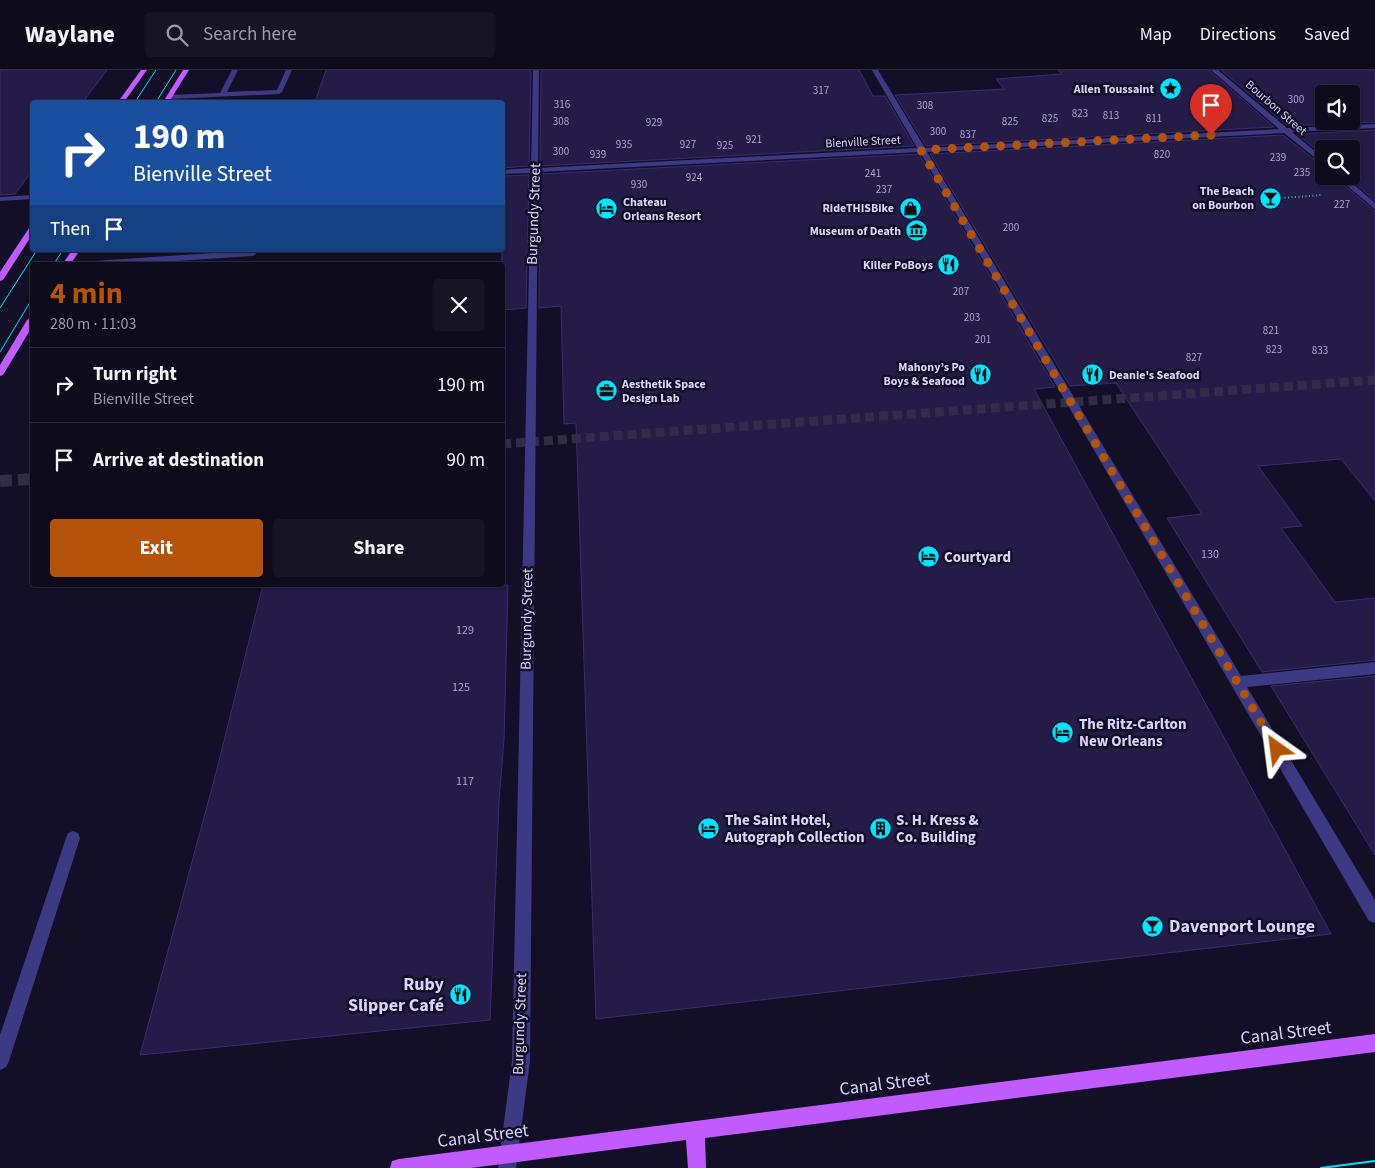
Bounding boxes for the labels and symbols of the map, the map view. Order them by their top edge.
place icon: Allen Toussaint [1158,77,1182,101]
street label: Bourbon Street [1242,77,1310,139]
place label: Allen Toussaint [1073,81,1154,98]
house number: 317 [813,83,829,98]
pin [1190,84,1232,135]
house number: 300 [1288,92,1304,107]
house number: 316 [554,97,571,112]
house number: 308 [917,98,934,113]
house number: 823 [1072,106,1088,121]
house number: 813 [1103,108,1119,123]
house number: 825 [1042,111,1058,126]
house number: 811 [1146,111,1162,126]
house number: 308 [553,114,570,129]
house number: 825 [1002,114,1018,129]
house number: 929 [646,115,662,130]
house number: 300 [930,124,946,139]
house number: 837 [960,127,976,142]
house number: 921 [746,132,762,147]
street label: Bienville Street [825,132,901,152]
house number: 935 [616,137,632,152]
house number: 927 [680,137,696,152]
house number: 925 [717,138,733,153]
house number: 300 [553,144,569,159]
house number: 939 [590,147,606,162]
house number: 820 [1154,147,1170,162]
house number: 239 [1270,150,1286,165]
street label: Burgundy Street [522,163,546,265]
house number: 235 [1294,165,1310,180]
house number: 241 [865,166,881,181]
house number: 924 [686,170,703,185]
house number: 930 [631,177,647,192]
house number: 237 [876,182,892,197]
place label: The Beach on Bourbon [1192,183,1254,214]
bar icon: The Beach on Bourbon [1258,186,1282,210]
place label: Chateau Orleans Resort [623,194,702,225]
shop icon: RideTHISBike [898,196,922,220]
hotel icon: Chateau Orleans Resort [595,197,619,221]
house number: 227 [1334,197,1350,212]
place label: RideTHISBike [823,200,894,217]
museum icon: Museum of Death [905,219,929,243]
house number: 200 [1003,220,1019,235]
place label: Museum of Death [810,223,901,240]
restaurant icon: Killer PoBoys [937,253,961,277]
place label: Killer PoBoys [863,257,933,274]
house number: 207 [953,284,969,299]
house number: 203 [964,310,980,325]
house number: 821 [1263,323,1279,338]
house number: 201 [975,332,991,347]
house number: 823 [1266,342,1282,357]
house number: 833 [1312,343,1328,358]
house number: 827 [1186,350,1202,365]
place label: Mahony’s Po Boys & Seafood [884,359,965,390]
restaurant icon: Mahony’s Po Boys & Seafood [969,362,993,386]
restaurant icon: Deanie's Seafood [1081,363,1105,387]
place label: Deanie's Seafood [1109,367,1200,384]
place label: Aesthetik Space Design Lab [621,376,706,407]
office icon: Aesthetik Space Design Lab [594,379,618,403]
hotel icon: Courtyard [916,545,940,569]
house number: 130 [1201,546,1219,563]
place label: Courtyard [944,547,1011,568]
street label: Burgundy Street [516,568,538,670]
house number: 129 [456,622,474,639]
house number: 125 [452,679,470,696]
place label: The Ritz-Carlton New Orleans [1079,714,1187,752]
hotel icon: The Ritz-Carlton New Orleans [1051,721,1075,745]
position arrow [1250,722,1302,774]
house number: 117 [456,773,474,790]
place label: The Saint Hotel, Autograph Collection [724,810,865,848]
place label: S. H. Kress & Co. Building [896,810,979,848]
hotel icon: The Saint Hotel, Autograph Collection [697,817,721,841]
building icon: S. H. Kress & Co. Building [868,817,892,841]
bar icon: Davenport Lounge [1141,914,1165,938]
place label: Davenport Lounge [1169,914,1315,939]
place label: Ruby Slipper Café [348,972,445,1018]
street label: Burgundy Street [508,973,532,1075]
restaurant icon: Ruby Slipper Café [448,982,472,1006]
street label: Canal Street [1239,1015,1333,1051]
street label: Canal Street [838,1066,932,1102]
street label: Canal Street [436,1118,530,1154]

